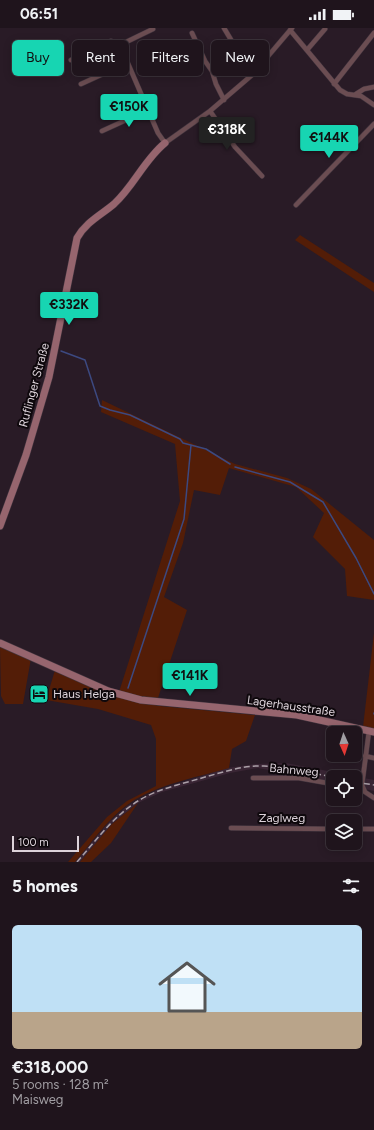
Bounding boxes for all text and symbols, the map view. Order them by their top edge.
text: 06:51 [20,5,58,23]
chip: Buy [12,40,64,76]
chip: Rent [72,40,129,76]
chip: Filters [137,40,203,76]
chip: New [211,40,269,76]
pin: €150K [101,94,157,128]
text: €150K [109,99,149,114]
pin: €318K [199,117,255,151]
text: €318K [208,122,246,137]
pin: €144K [301,125,357,159]
text: €144K [309,130,349,145]
pin: €332K [41,292,97,326]
text: €332K [49,297,89,312]
street label: Ruflinger Straße [16,341,52,429]
pin: €141K [162,663,218,697]
text: €141K [172,668,208,683]
hotel icon: Haus Helga [28,683,50,705]
place label: Haus Helga [53,687,115,701]
street label: Lagerhausstraße [246,693,336,719]
north arrow [326,726,362,762]
map controls [326,726,362,850]
street label: Bahnweg [269,761,319,779]
button: locate [326,770,362,806]
street label: Zaglweg [259,811,305,825]
button: layers [326,814,362,850]
scale bar [12,834,79,853]
text: 100 m [18,836,49,849]
icon: filters [340,875,362,897]
text: 5 homes [12,876,78,896]
icon: home [151,951,223,1023]
text: €318,000 [12,1057,88,1077]
text: 5 rooms · 128 m² [12,1077,109,1092]
text: Maisweg [12,1092,63,1107]

